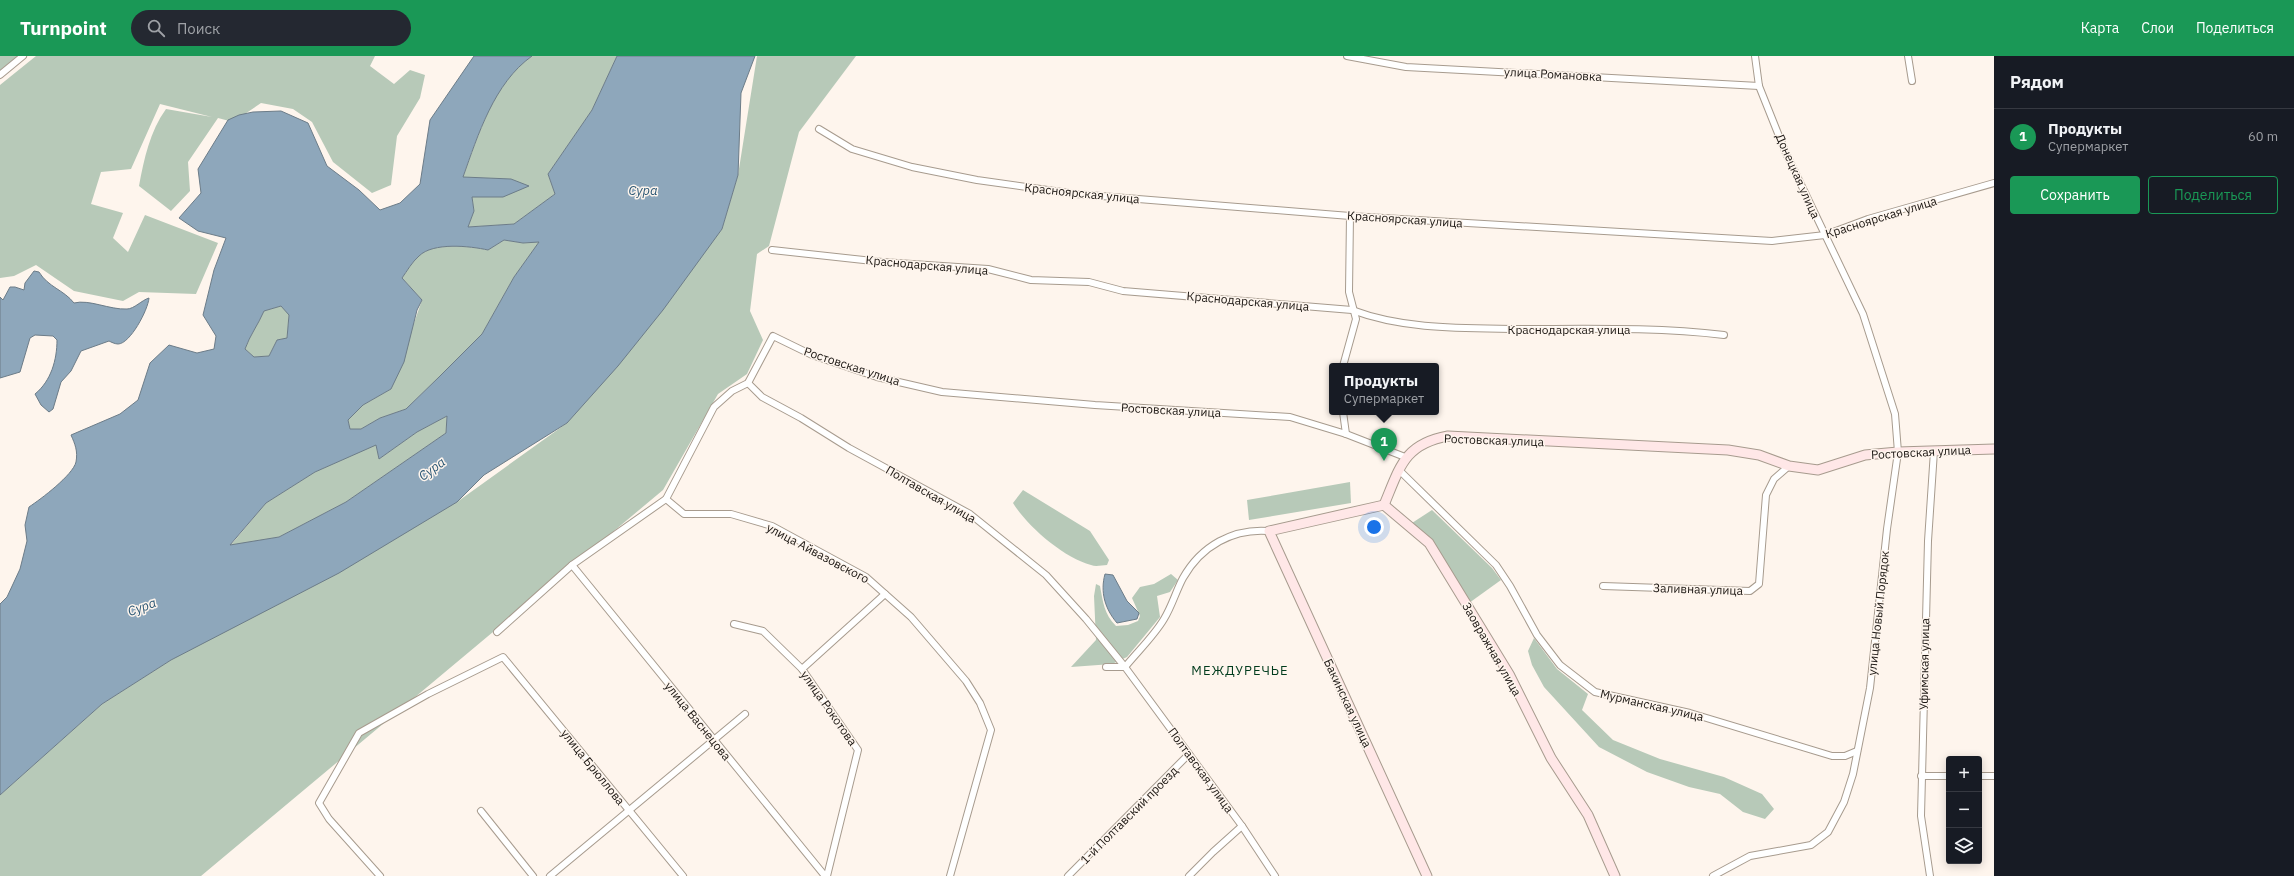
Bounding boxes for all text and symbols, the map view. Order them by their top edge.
search box [131,10,411,46]
text: Turnpoint [20,16,107,40]
icon: search [145,17,167,39]
text: Поиск [177,19,220,38]
text: Карта [2081,19,2119,37]
text: Слои [2141,19,2174,37]
text: Поделиться [2196,19,2274,37]
street label: улица Романовка [1504,64,1603,84]
text: Рядом [2010,71,2064,93]
text: Продукты [2048,119,2122,138]
text: 1 [2019,128,2027,145]
text: 60 m [2248,128,2278,145]
street label: Донецкая улица [1773,131,1824,221]
text: Супермаркет [2048,138,2128,155]
button: Сохранить [2010,176,2140,214]
button: Поделиться [2148,176,2278,214]
street label: Красноярская улица [1024,179,1141,207]
water label: Сура [628,182,658,199]
street label: Красноярская улица [1823,193,1939,241]
street label: Красноярская улица [1347,207,1464,231]
street label: Краснодарская улица [865,252,990,278]
street label: Краснодарская улица [1186,288,1311,314]
street label: Краснодарская улица [1507,322,1631,337]
street label: Ростовская улица [802,343,903,389]
popup [1329,363,1439,415]
text: Продукты [1344,371,1418,390]
text: Супермаркет [1344,390,1424,407]
street label: Ростовская улица [1121,400,1222,420]
pin: 1 [1371,428,1397,461]
street label: Ростовская улица [1444,431,1545,449]
street label: Ростовская улица [1871,442,1972,462]
water label: Сура [415,453,449,485]
street label: Полтавская улица [883,462,979,526]
your location [1364,517,1384,537]
street label: улица Айвазовского [764,520,872,587]
street label: улица Новый Порядок [1864,549,1892,676]
street label: Заливная улица [1653,580,1744,598]
water label: Сура [125,594,159,620]
street label: Заовражная улица [1459,600,1525,699]
street label: Уфимская улица [1916,617,1932,710]
street label: Бакинская улица [1321,656,1375,750]
district label: МЕЖДУРЕЧЬЕ [1191,662,1289,679]
street label: улица Рокотова [798,668,861,749]
street label: улица Васнецова [662,679,735,764]
street label: Мурманская улица [1599,686,1706,724]
street label: Полтавская улица [1165,724,1237,816]
street label: улица Брюллова [558,726,629,808]
map controls [1946,756,1982,864]
button: + [1946,756,1982,792]
street label: 1-й Полтавский проезд [1077,763,1181,867]
button: − [1946,792,1982,828]
button: layers [1946,828,1982,864]

